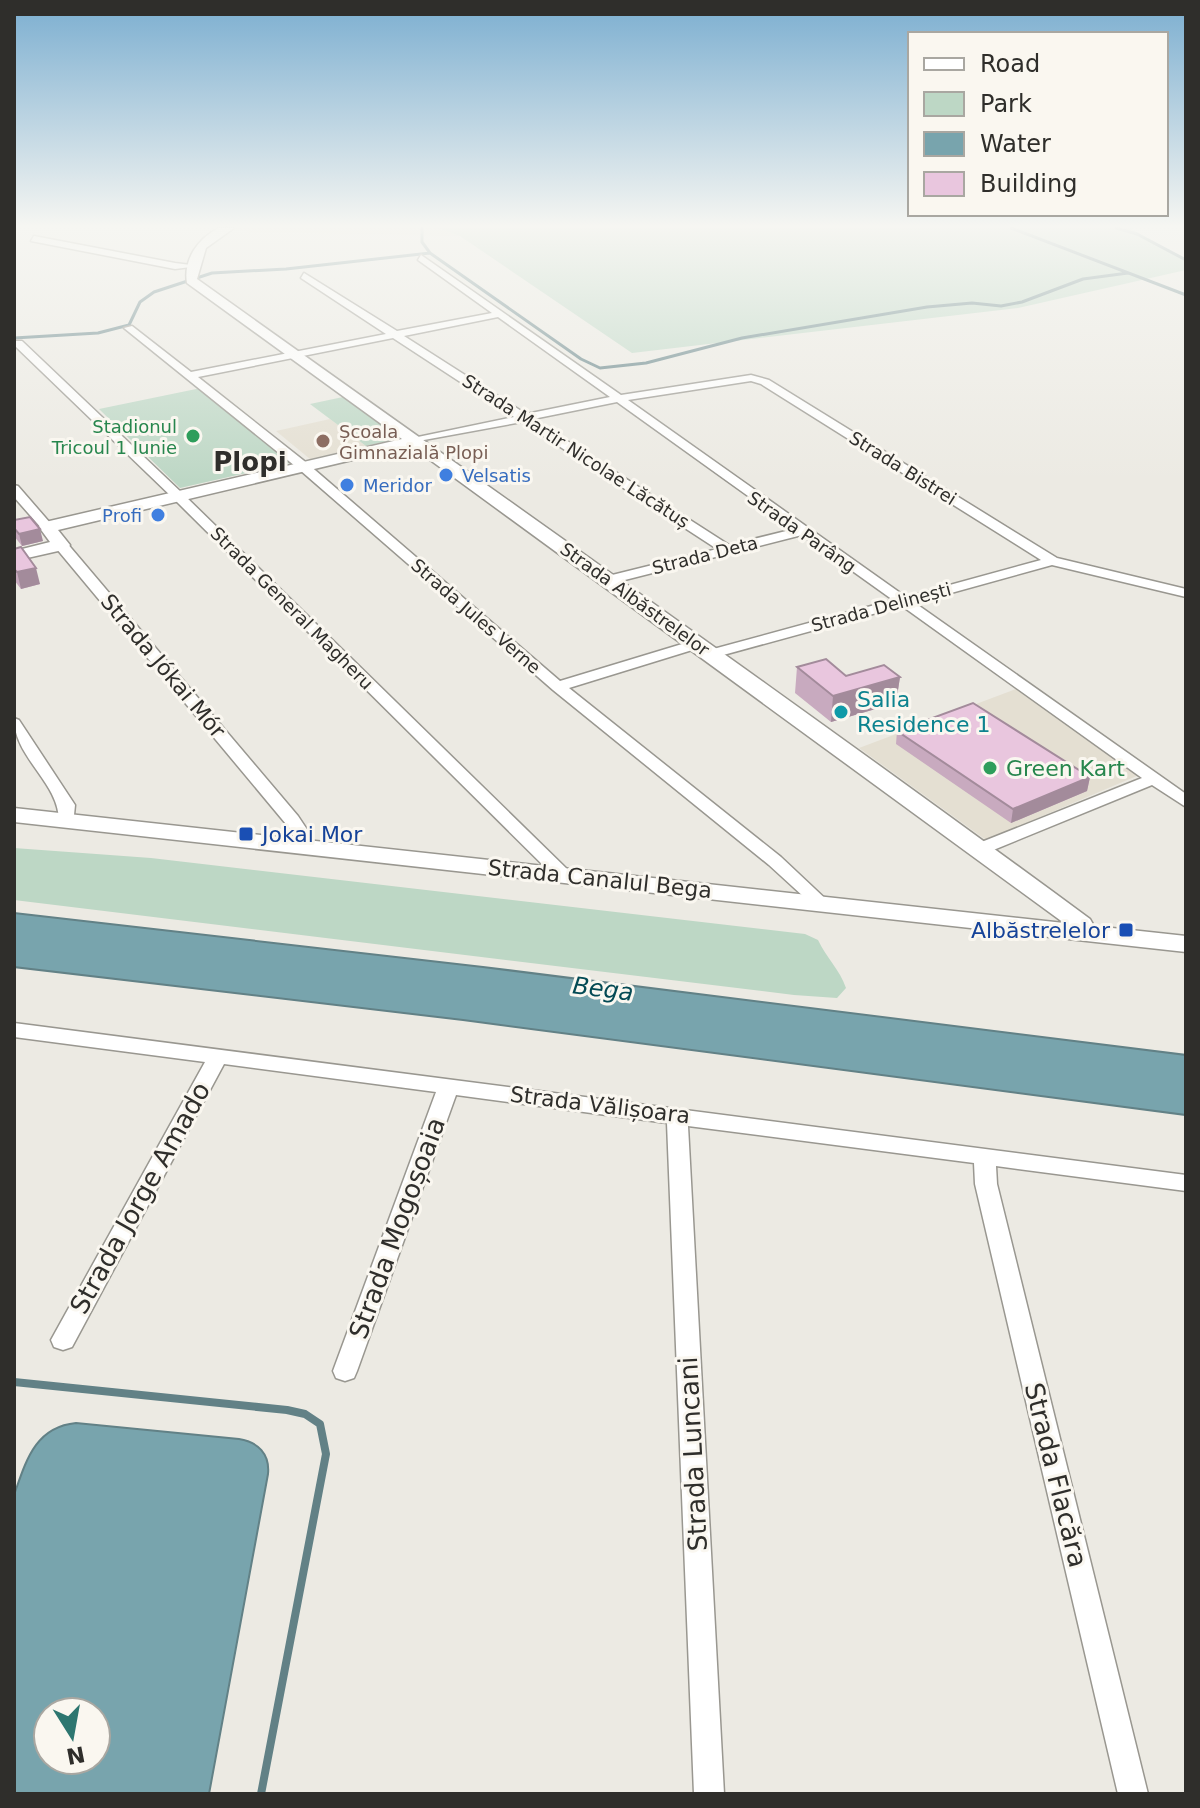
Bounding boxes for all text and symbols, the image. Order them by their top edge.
legend [908,32,1168,216]
text: Road [980,50,1040,78]
text: Park [980,90,1032,118]
text: Water [980,130,1051,158]
text: Building [980,170,1077,198]
street label: Strada Martir Nicolae Lăcătuș [459,370,693,532]
place label: Stadionul Tricoul 1 Iunie [51,416,177,458]
place label: Școala Gimnazială Plopi [339,421,488,463]
marker: Stadionul Tricoul 1 Iunie [184,427,202,445]
street label: Strada Bistrei [846,427,960,509]
marker: Școala Gimnazială Plopi [314,432,332,450]
district label: Plopi [213,447,287,477]
place label: Velsatis [462,465,531,486]
marker: Velsatis [437,466,455,484]
place label: Meridor [363,475,432,496]
marker: Meridor [338,476,356,494]
street label: Strada Parâng [744,487,860,577]
place label: Profi [102,505,142,526]
marker: Profi [149,506,167,524]
street label: Strada General Magheru [206,522,378,694]
street label: Strada Deta [650,532,760,578]
street label: Strada Albăstrelelor [556,538,714,660]
street label: Strada Jules Verne [407,554,545,678]
street label: Strada Delinești [809,578,953,636]
street label: Strada Jókai Mór [96,589,231,744]
place label: Salia Residence 1 [857,687,990,737]
marker: Salia Residence 1 [832,703,850,721]
place label: Green Kart [1006,756,1125,781]
marker: Green Kart [981,759,999,777]
place label: Jokai Mor [260,822,363,847]
marker: Jokai Mor [237,825,255,843]
street label: Strada Canalul Bega [487,855,713,903]
place label: Albăstrelelor [971,918,1111,943]
marker: Albăstrelelor [1117,921,1135,939]
water label: Bega [571,971,635,1007]
street label: Strada Jorge Amado [64,1077,216,1319]
street label: Strada Vălișoara [509,1082,691,1128]
street label: Strada Mogoșoaia [343,1113,451,1343]
street label: Strada Luncani [673,1356,713,1552]
street label: Strada Flacăra [1019,1380,1093,1570]
north arrow [32,1696,112,1776]
text: N [64,1741,87,1769]

